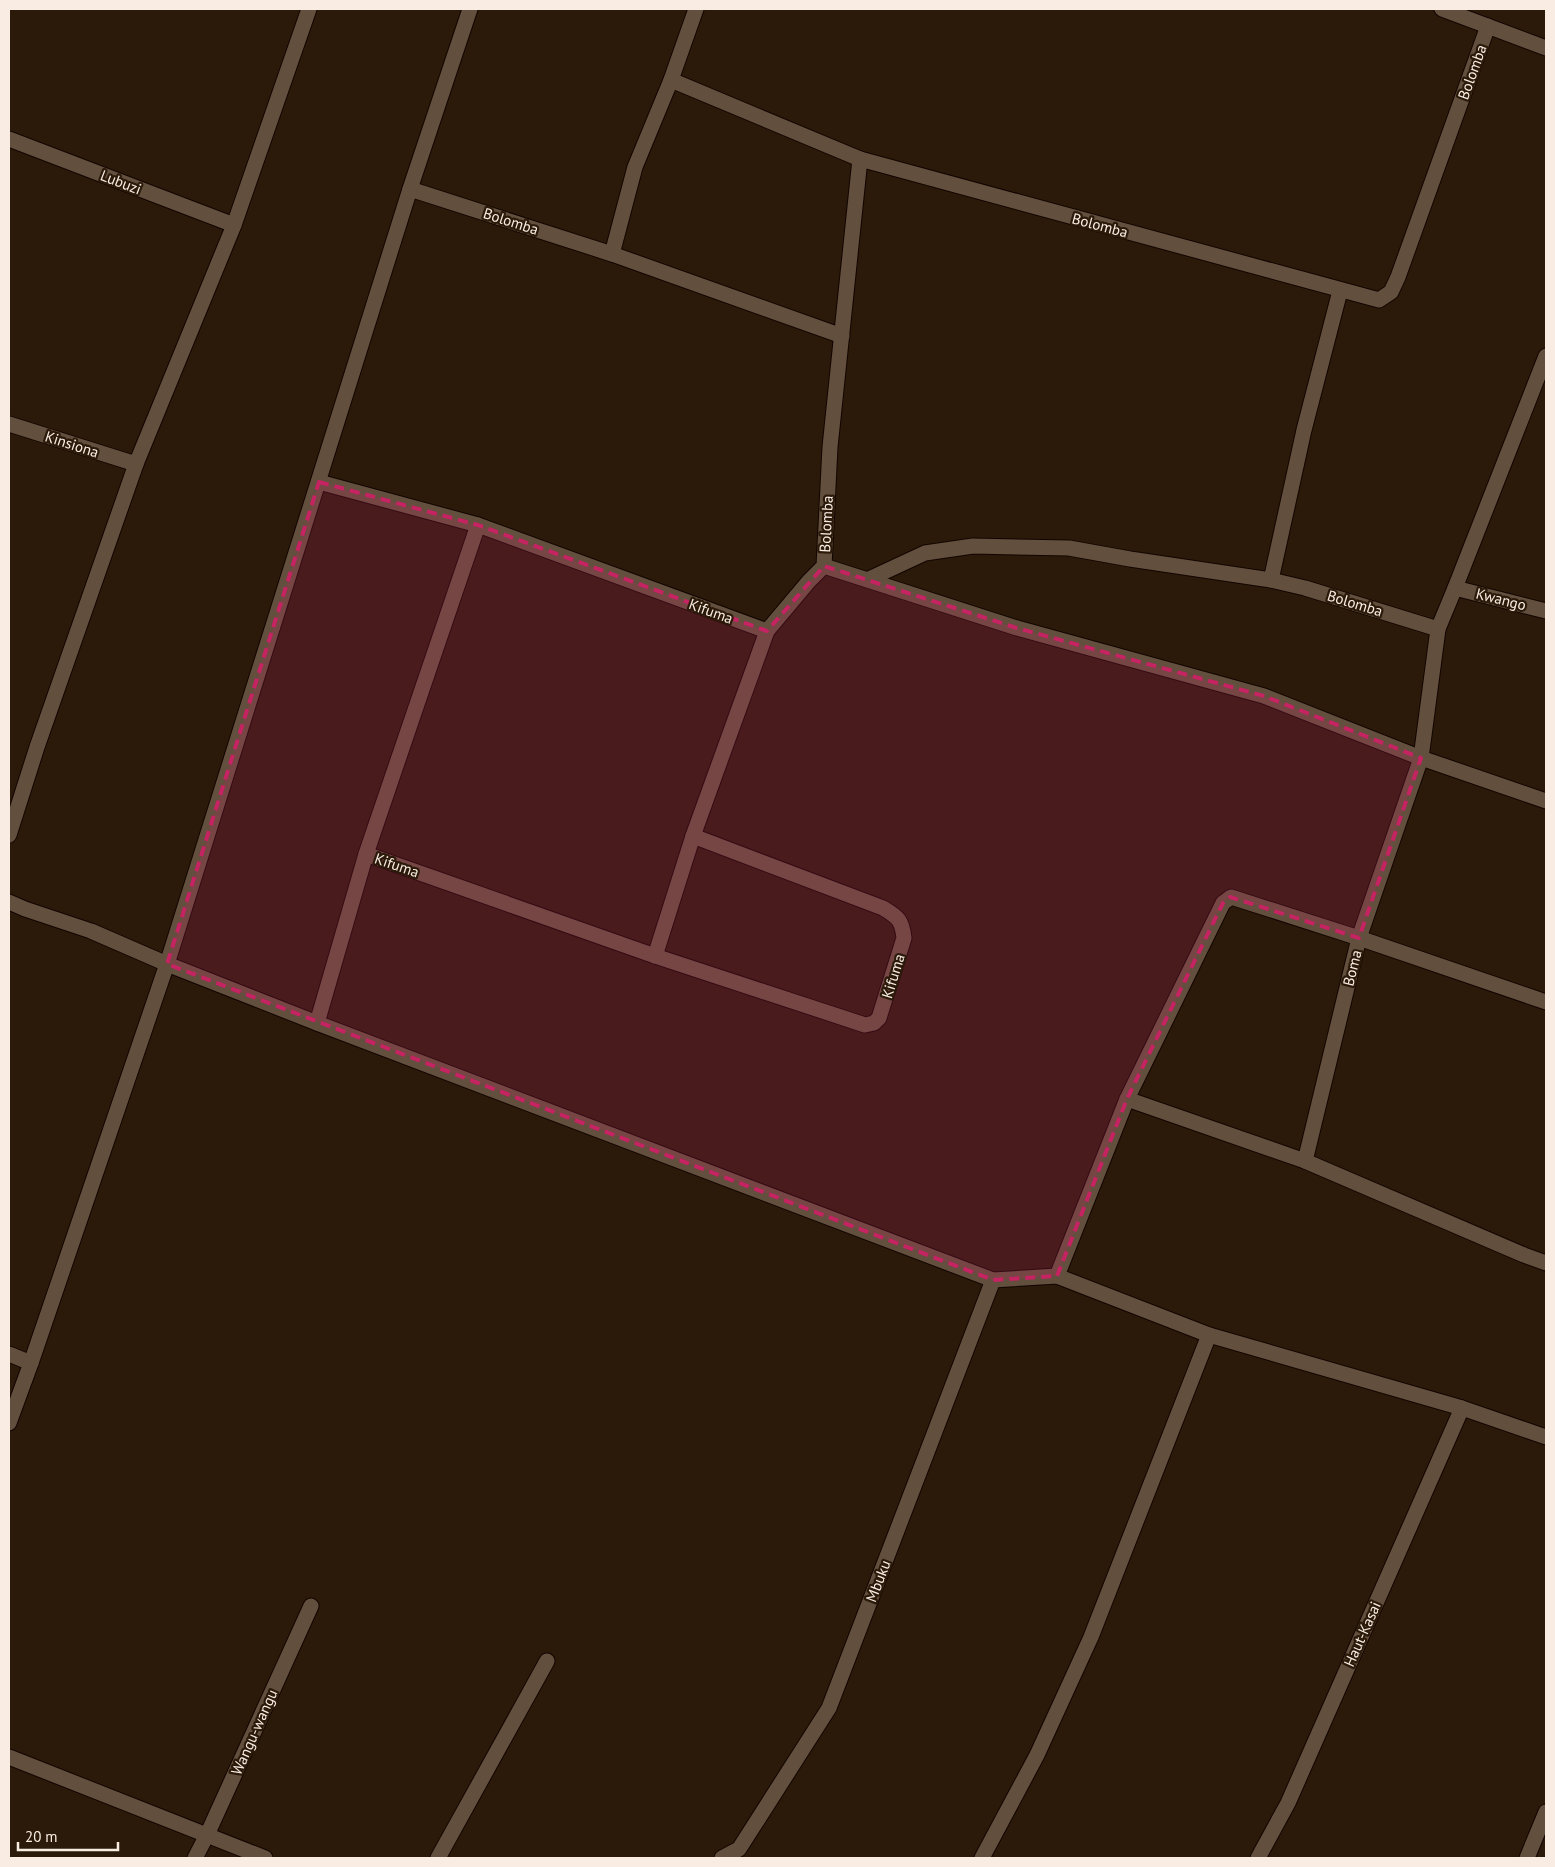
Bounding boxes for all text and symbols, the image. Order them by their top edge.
street label: Bolomba [1453,42,1491,102]
street label: Lubuzi [98,166,144,198]
street label: Bolomba [481,203,541,239]
street label: Bolomba [1070,208,1130,242]
street label: Kinsiona [43,426,101,462]
street label: Bolomba [815,495,837,553]
street label: Kwango [1474,584,1528,614]
street label: Bolomba [1325,586,1385,620]
street label: Kifuma [686,594,736,628]
street label: Kifuma [372,849,422,881]
street label: Boma [1338,948,1366,988]
street label: Kifuma [877,951,909,1001]
street label: Mbuku [861,1557,895,1605]
street label: Haut-Kasai [1339,1598,1385,1670]
street label: Wangu-wangu [227,1686,281,1778]
scale bar [18,1820,118,1852]
text: 20 m [25,1827,58,1846]

